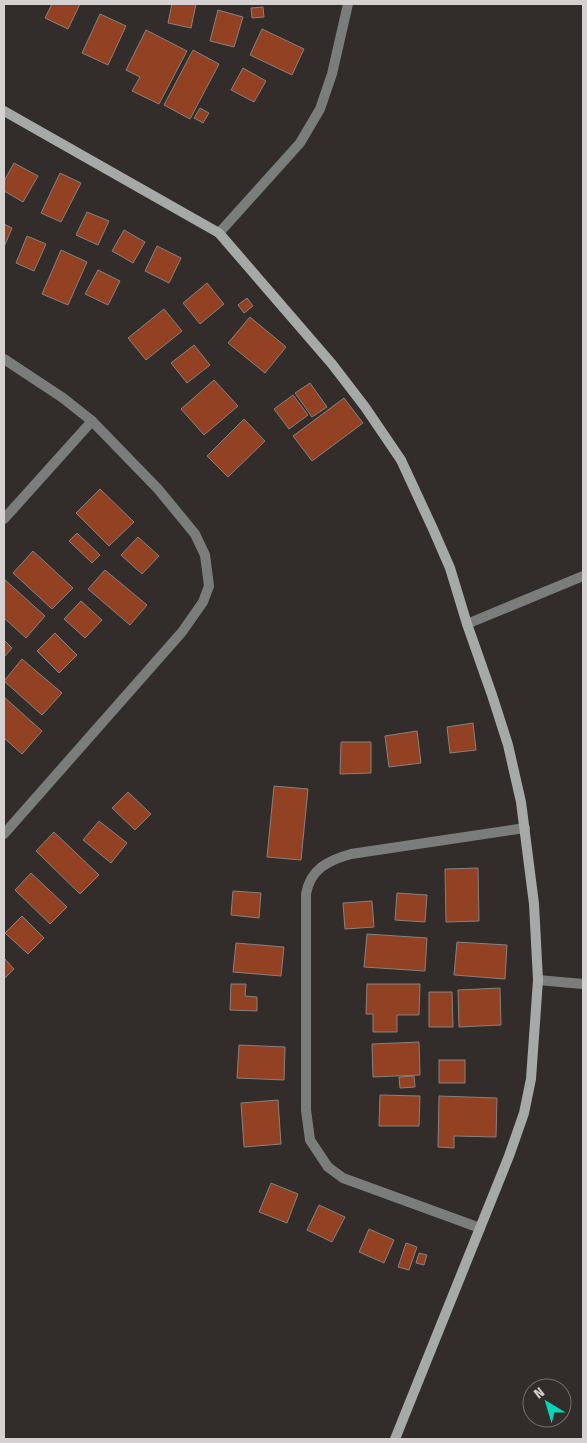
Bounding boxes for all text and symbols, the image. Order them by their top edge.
north arrow [522,1378,572,1428]
text: N [531,1384,548,1402]

